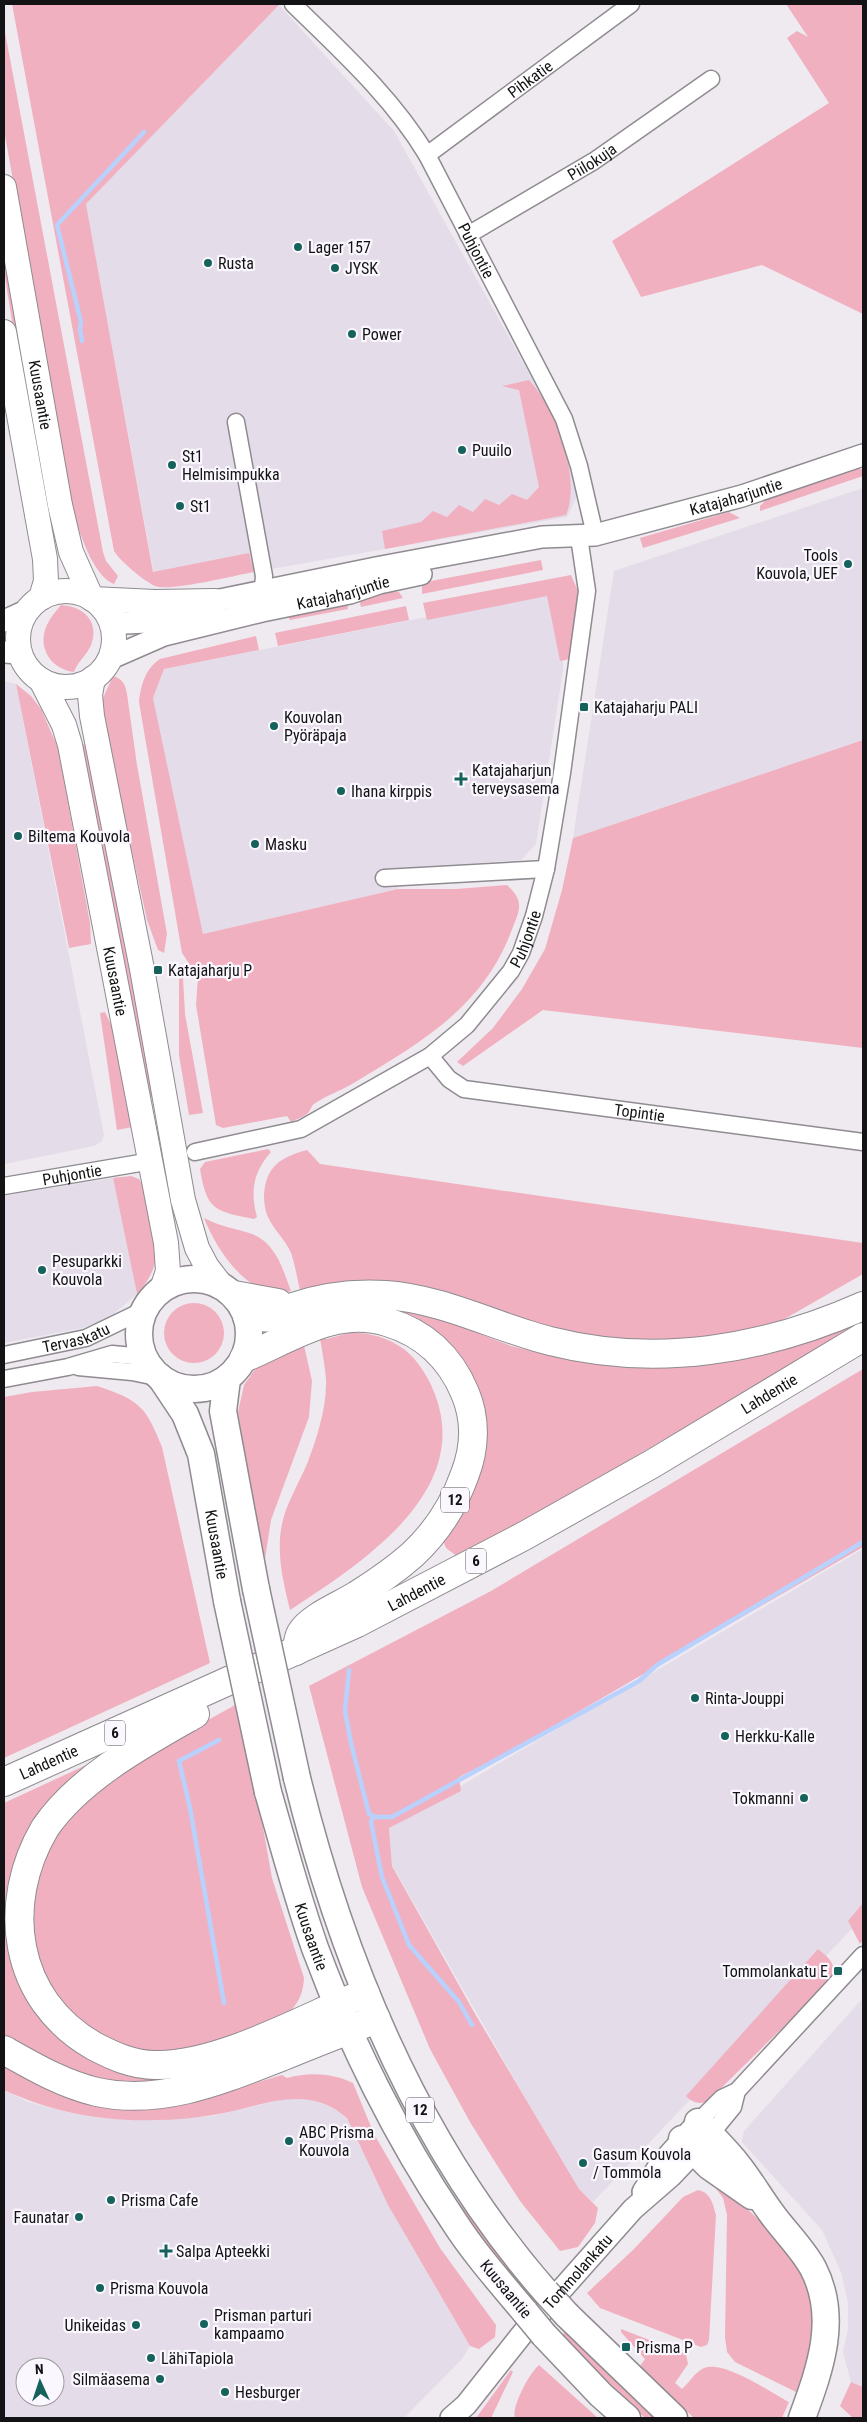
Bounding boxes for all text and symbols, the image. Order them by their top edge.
street label: Pihkatie [504,56,556,102]
street label: Piilokuja [564,139,620,184]
street label: Puhjontie [454,220,499,281]
place label: Lager 157 [308,238,371,257]
marker: Lager 157 [292,241,304,253]
place label: Rusta [218,254,254,273]
marker: Rusta [202,257,214,269]
place label: JYSK [345,259,378,278]
marker: JYSK [329,262,341,274]
place label: Power [362,325,402,344]
marker: Power [346,328,358,340]
street label: Kuusaantie [25,359,56,431]
place label: Puuilo [472,441,512,460]
marker: Puuilo [456,444,468,456]
place label: St1 Helmisimpukka [182,447,280,484]
marker: St1 Helmisimpukka [166,459,178,471]
street label: Katajaharjuntie [688,474,784,519]
place label: St1 [190,497,211,516]
marker: St1 [174,500,186,512]
place label: Tools Kouvola, UEF [756,546,838,583]
marker: Tools Kouvola, UEF [842,558,854,570]
street label: Katajaharjuntie [295,572,391,613]
place label: Katajaharju PALI [594,698,698,717]
marker: Katajaharju PALI [578,701,590,713]
place label: Kouvolan Pyöräpaja [284,708,347,745]
marker: Kouvolan Pyöräpaja [268,720,280,732]
place label: Katajaharjun terveysasema [472,761,560,798]
marker: Katajaharjun terveysasema [454,772,468,786]
place label: Ihana kirppis [351,782,432,801]
marker: Ihana kirppis [335,785,347,797]
place label: Biltema Kouvola [28,827,130,846]
marker: Biltema Kouvola [12,830,24,842]
place label: Masku [265,835,307,854]
marker: Masku [249,838,261,850]
street label: Puhjontie [505,908,545,971]
street label: Kuusaantie [100,945,132,1018]
place label: Katajaharju P [168,961,252,980]
marker: Katajaharju P [152,964,164,976]
street label: Topintie [613,1100,666,1125]
street label: Puhjontie [41,1160,103,1189]
place label: Pesuparkki Kouvola [52,1252,122,1289]
marker: Pesuparkki Kouvola [36,1264,48,1276]
street label: Tervaskatu [41,1319,112,1356]
street label: Lahdentie [738,1369,801,1418]
road number: 12 [441,1488,469,1512]
street label: Kuusaantie [201,1508,232,1581]
road number: 6 [466,1548,486,1574]
street label: Lahdentie [384,1569,448,1615]
place label: Rinta-Jouppi [705,1689,784,1708]
marker: Rinta-Jouppi [689,1692,701,1704]
road number: 6 [105,1720,125,1746]
place label: Herkku-Kalle [735,1727,815,1746]
marker: Herkku-Kalle [719,1730,731,1742]
street label: Lahdentie [16,1740,81,1783]
place label: Tokmanni [732,1789,794,1808]
marker: Tokmanni [798,1792,810,1804]
street label: Kuusaantie [291,1900,332,1973]
place label: Tommolankatu E [722,1962,828,1981]
marker: Tommolankatu E [832,1965,844,1977]
road number: 12 [406,2098,434,2122]
place label: ABC Prisma Kouvola [299,2123,374,2160]
marker: ABC Prisma Kouvola [283,2135,295,2147]
place label: Gasum Kouvola / Tommola [593,2145,691,2182]
marker: Gasum Kouvola / Tommola [577,2157,589,2169]
place label: Prisma Cafe [121,2191,198,2210]
marker: Prisma Cafe [105,2194,117,2206]
place label: Faunatar [13,2208,69,2227]
marker: Faunatar [73,2211,85,2223]
street label: Tommolankatu [539,2230,616,2313]
place label: Salpa Apteekki [176,2242,270,2261]
marker: Salpa Apteekki [160,2245,172,2257]
street label: Kuusaantie [476,2256,536,2322]
place label: Prisma Kouvola [110,2279,208,2298]
marker: Prisma Kouvola [94,2282,106,2294]
place label: Prisman parturi kampaamo [214,2306,312,2343]
place label: Unikeidas [64,2316,126,2335]
marker: Prisman parturi kampaamo [198,2318,210,2330]
marker: Unikeidas [130,2319,142,2331]
place label: Prisma P [636,2338,693,2357]
marker: Prisma P [620,2341,632,2353]
place label: LähiTapiola [161,2349,234,2368]
marker: LähiTapiola [145,2352,157,2364]
north arrow [15,2357,65,2407]
text: N [35,2361,44,2377]
place label: Silmäasema [72,2370,150,2389]
marker: Silmäasema [154,2373,166,2385]
place label: Hesburger [235,2383,300,2402]
marker: Hesburger [219,2386,231,2398]

